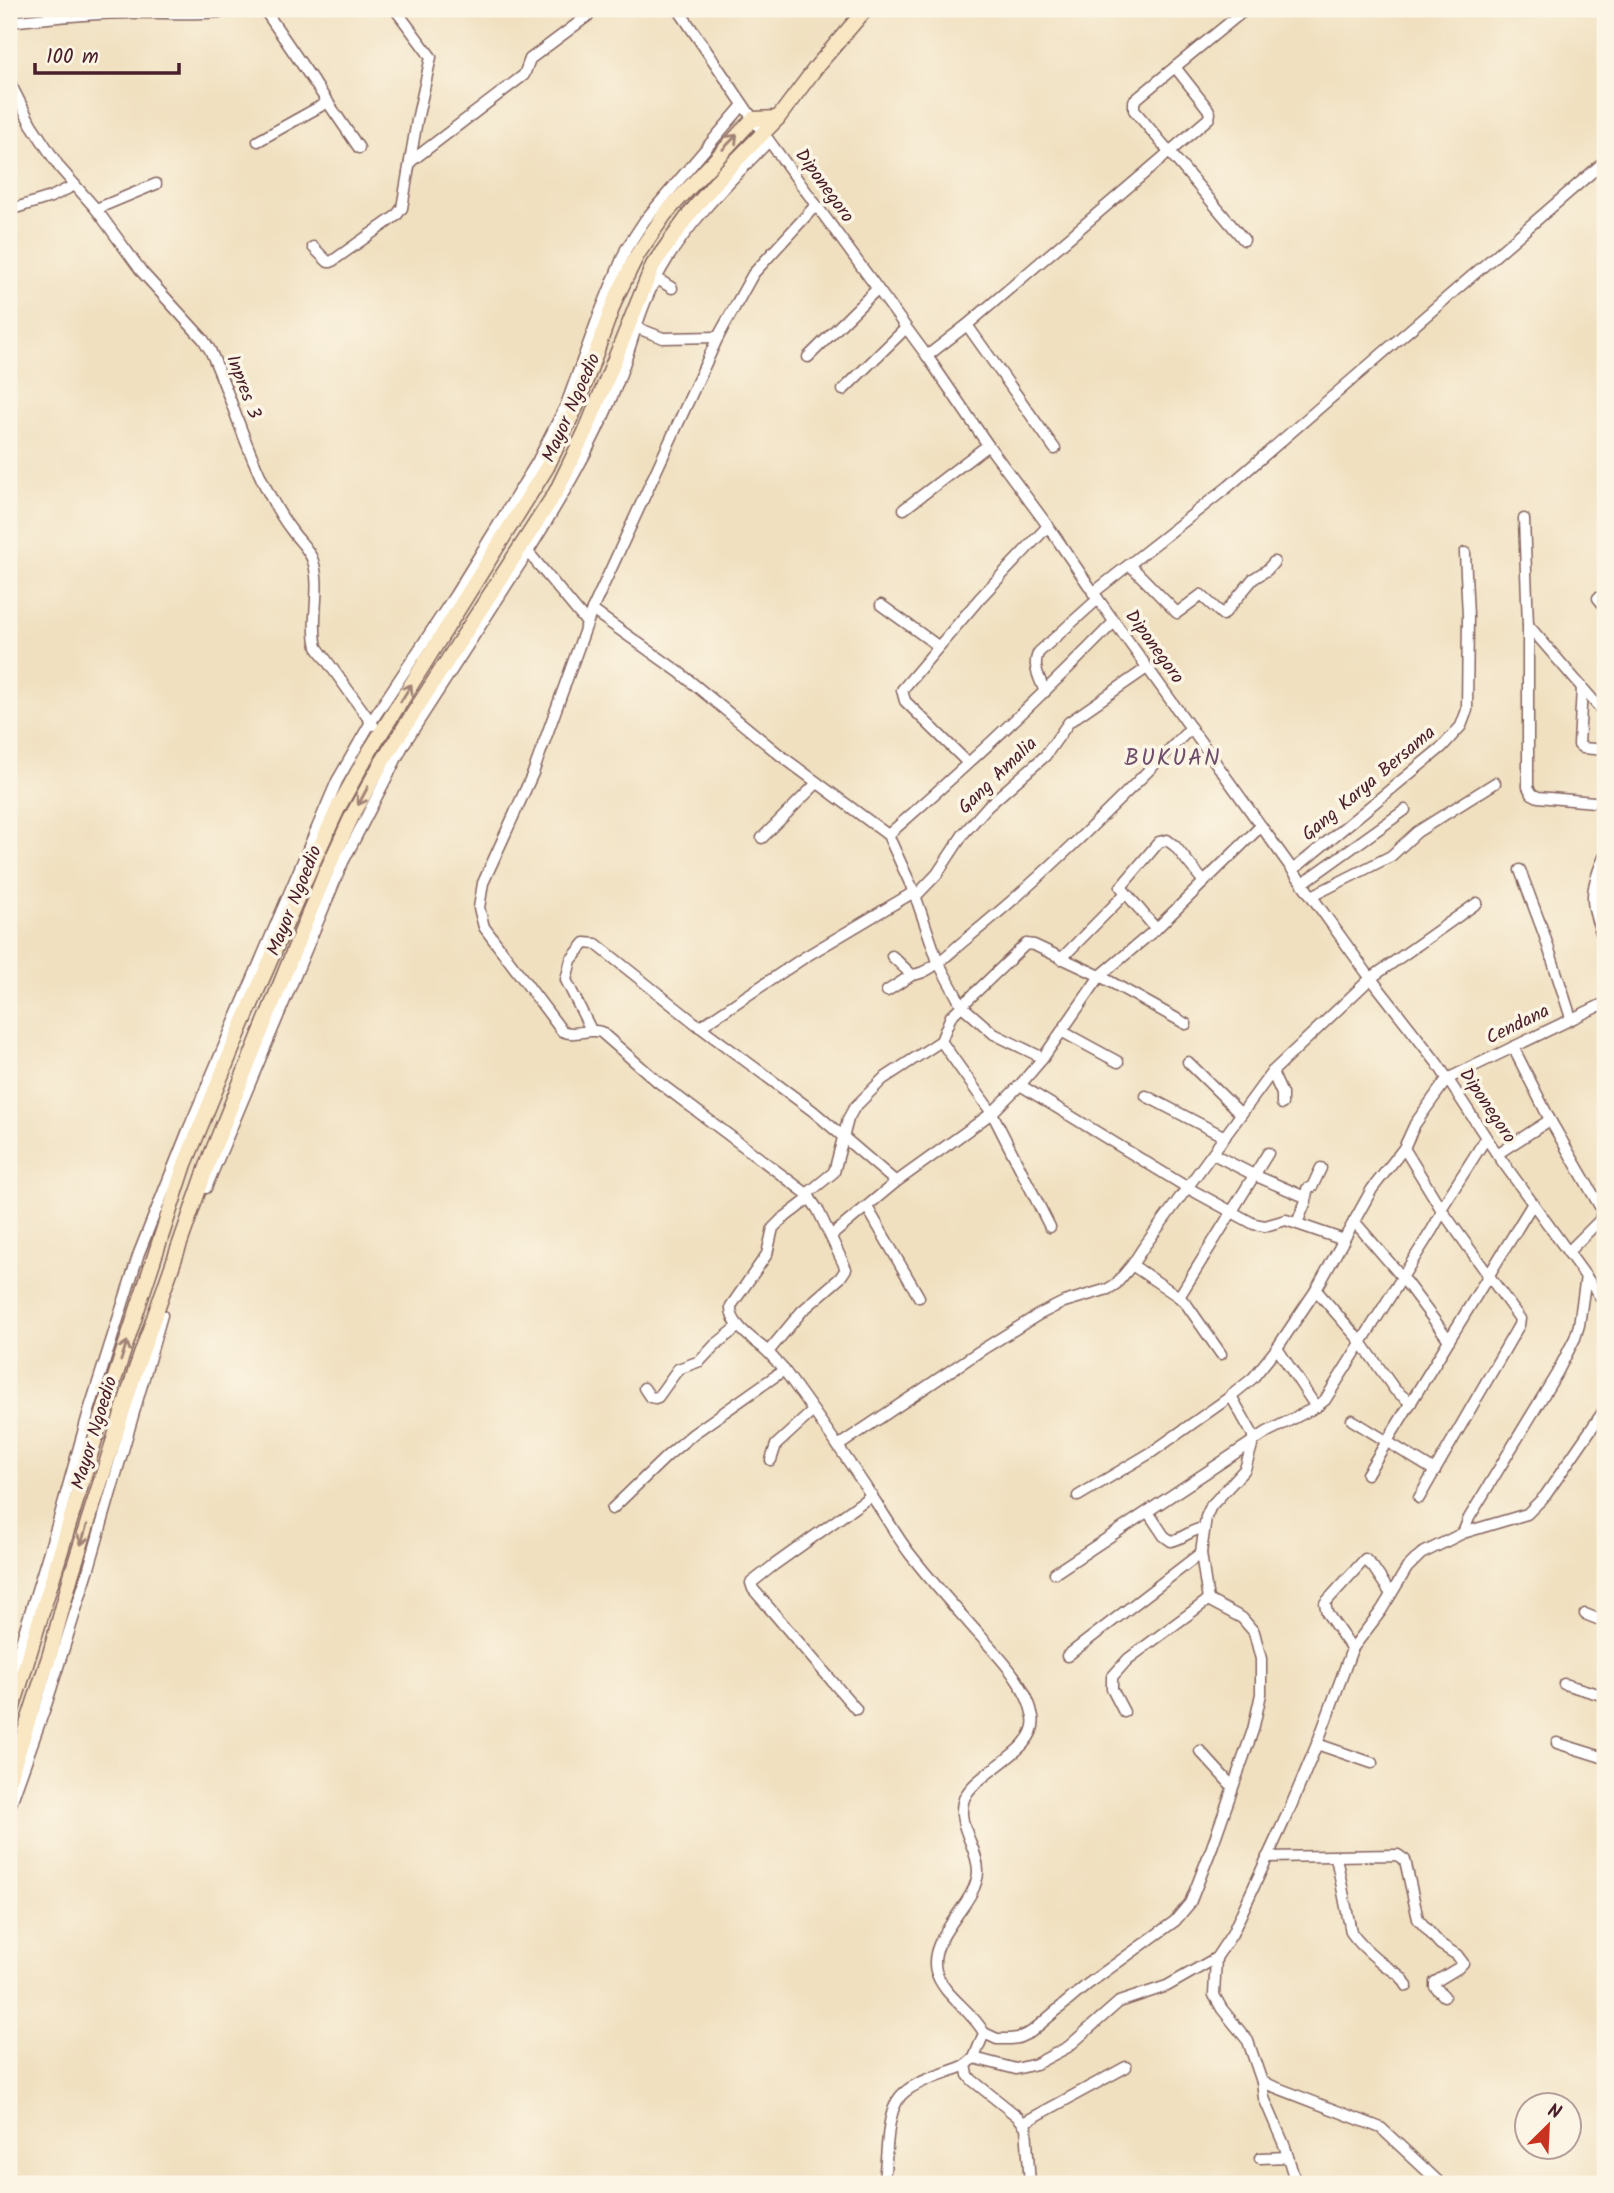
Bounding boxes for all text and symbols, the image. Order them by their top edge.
scale bar [35,32,178,76]
text: 100 m [46,41,99,74]
one-way arrow [721,134,738,151]
street label: Diponegoro [787,143,861,229]
street label: Mayor Ngoedio [535,348,609,468]
street label: Inpres 3 [217,351,269,424]
street label: Diponegoro [1117,604,1191,690]
one-way arrow [398,684,413,703]
street label: Gang Karya Bersama [1295,719,1443,849]
street label: Gang Amalia [951,730,1045,822]
district label: BUKUAN [1124,741,1222,777]
one-way arrow [356,785,370,805]
street label: Mayor Ngoedio [259,841,331,961]
street label: Cendana [1481,997,1555,1053]
street label: Diponegoro [1451,1062,1523,1150]
one-way arrow [118,1340,131,1362]
street label: Mayor Ngoedio [64,1373,126,1493]
one-way arrow [76,1523,89,1545]
north arrow [1512,2092,1582,2162]
text: N [1543,2096,1566,2128]

